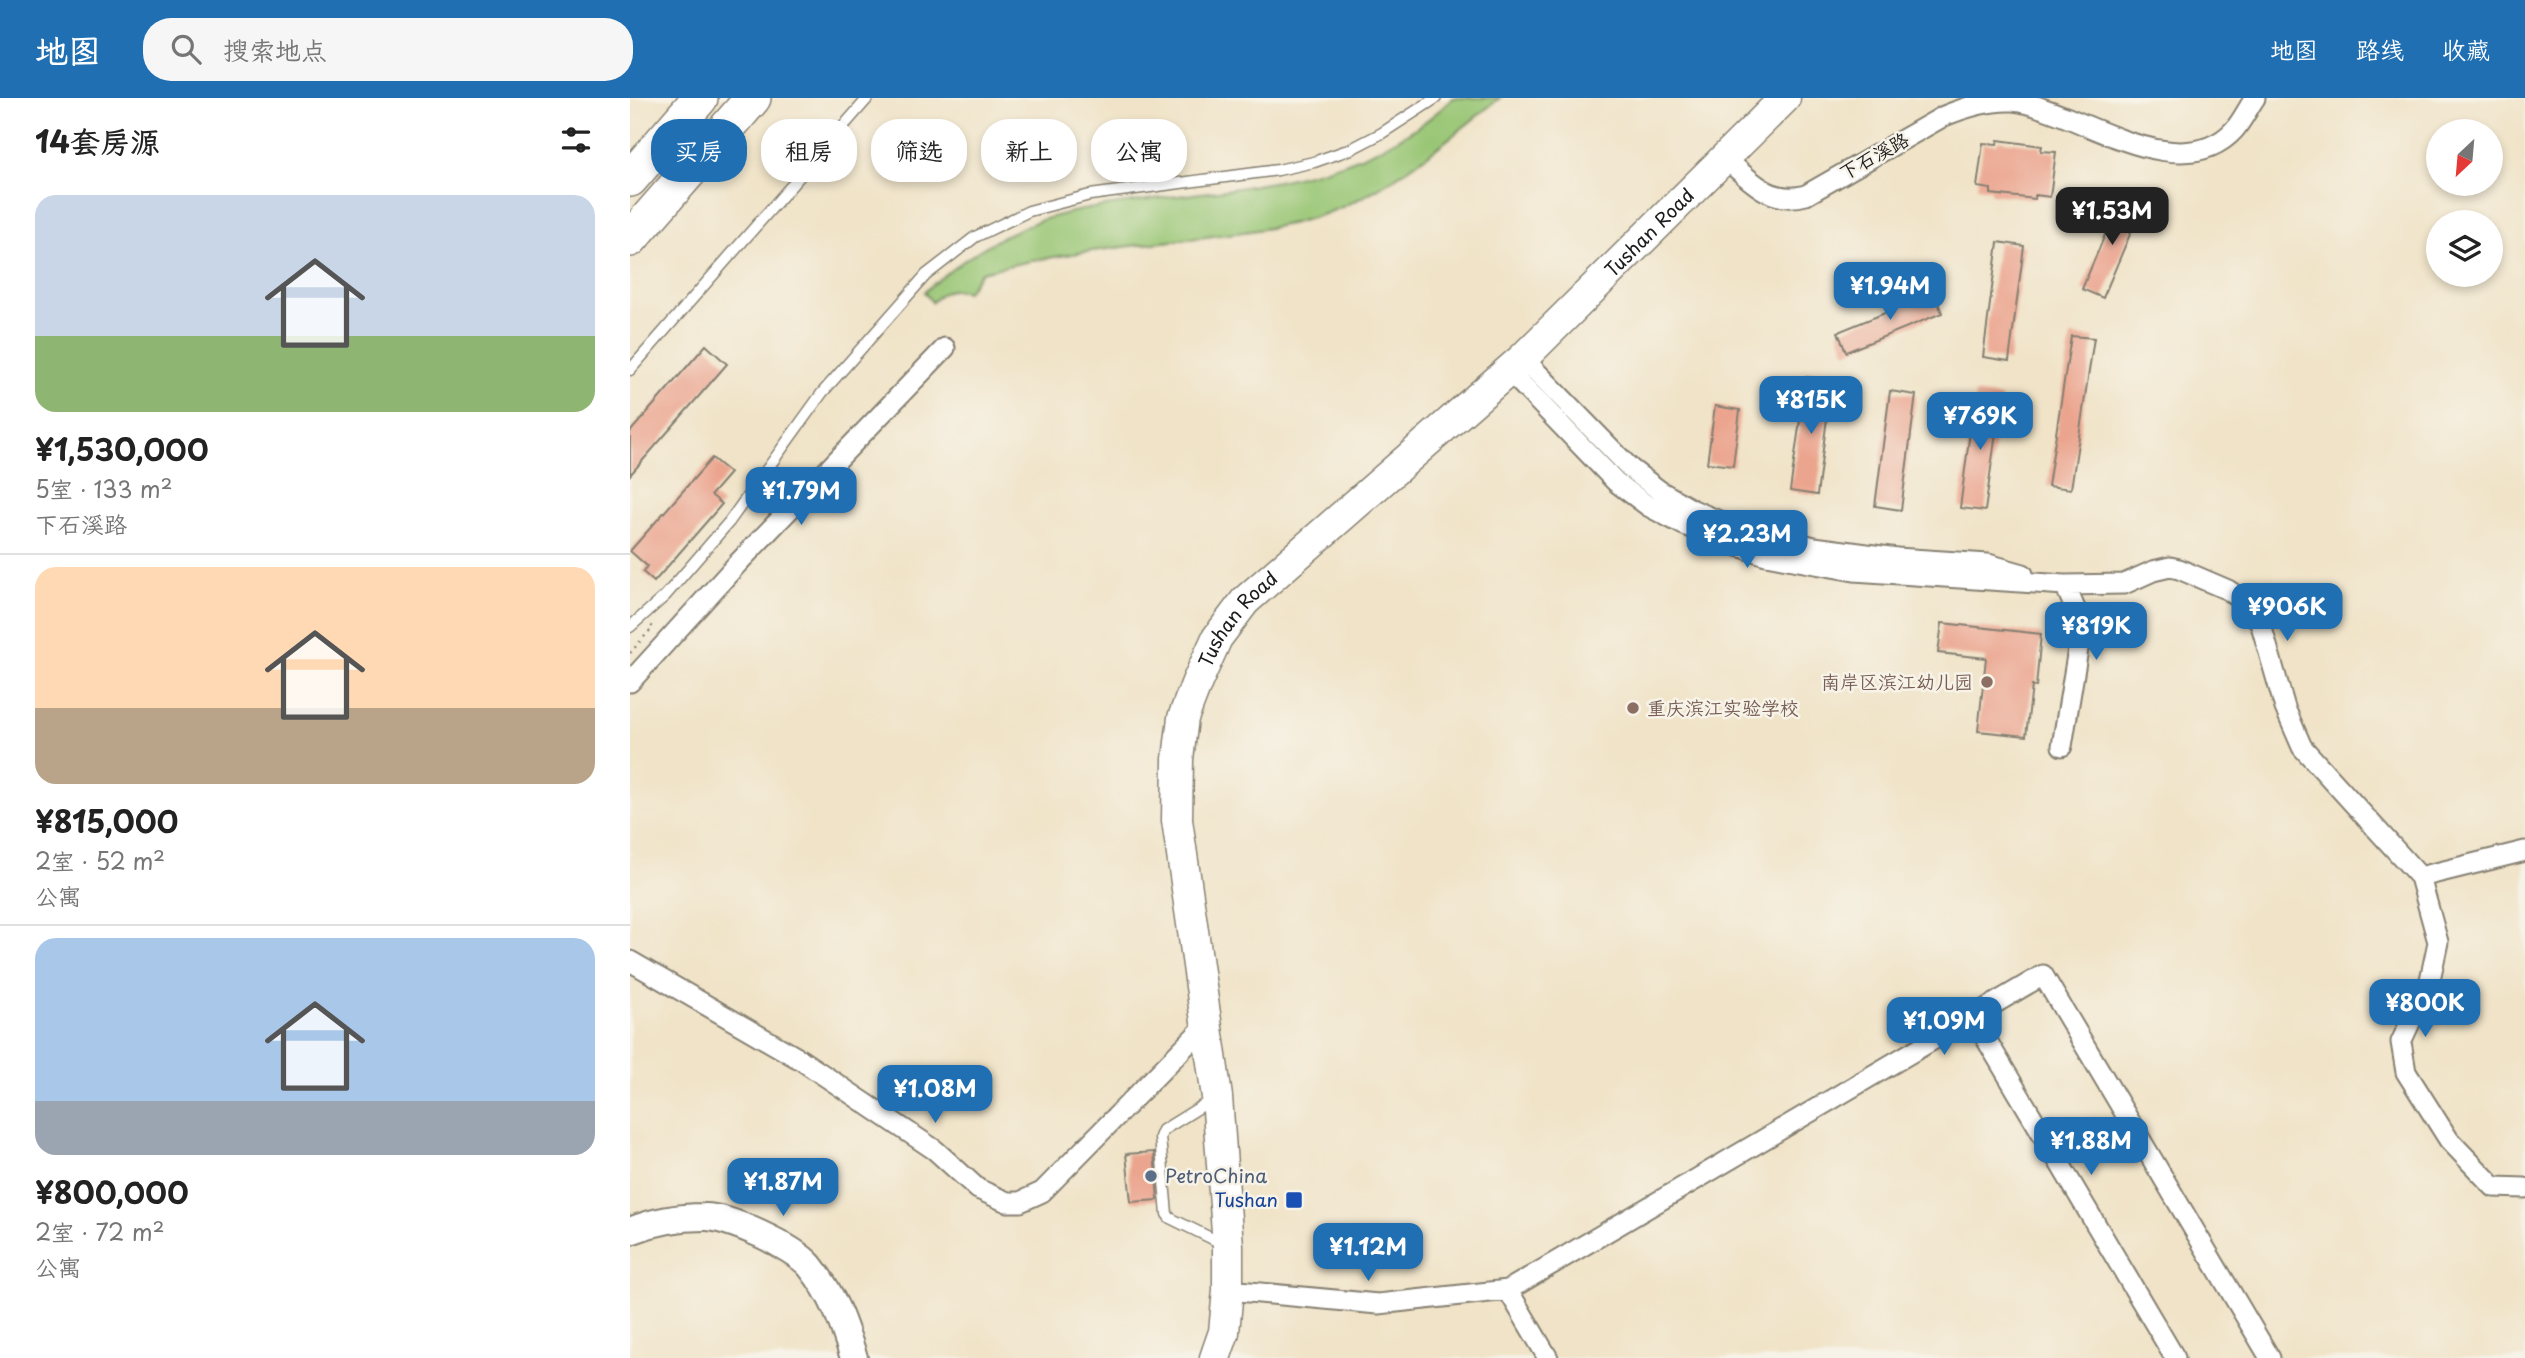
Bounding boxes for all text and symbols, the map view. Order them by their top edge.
search box [143,18,633,81]
text: 地图 [35,24,101,74]
icon: search [167,30,205,68]
text: 搜索地点 [223,30,327,69]
text: 地图 [2270,31,2318,67]
text: 路线 [2356,31,2404,67]
text: 收藏 [2442,31,2490,67]
text: 14套房源 [35,118,160,163]
chip: 买房 [651,119,747,182]
chip: 租房 [761,119,857,182]
chip: 筛选 [871,119,967,182]
chip: 新上 [981,119,1077,182]
chip: 公寓 [1091,119,1187,182]
north arrow [2426,119,2502,196]
map controls [2426,119,2503,287]
icon: filters [557,121,595,159]
street label: 下石溪路 [1833,124,1914,186]
street label: Tushan Road [1598,181,1700,283]
pin: ¥1.53M [2055,188,2169,247]
text: ¥1.53M [2072,192,2152,227]
button: layers [2426,210,2503,287]
icon: home [252,240,378,366]
pin: ¥1.94M [1833,262,1947,322]
text: ¥1.94M [1850,267,1930,302]
pin: ¥815K [1762,376,1860,436]
text: ¥815K [1775,381,1847,416]
pin: ¥769K [1931,392,2029,452]
text: ¥769K [1943,397,2017,432]
text: ¥1,530,000 [35,426,209,471]
pin: ¥1.79M [744,468,858,527]
text: 5室 · 133 m² [35,471,173,506]
text: ¥1.79M [762,472,840,507]
text: 下石溪路 [35,506,127,541]
pin: ¥2.23M [1690,510,1804,570]
text: ¥2.23M [1702,515,1792,550]
street label: Tushan Road [1191,564,1283,671]
pin: ¥906K [2238,584,2336,643]
text: ¥906K [2247,588,2327,623]
pin: ¥819K [2047,602,2145,662]
text: ¥819K [2061,607,2131,642]
icon: home [252,612,378,738]
place label: 南岸区滨江幼儿园 [1821,667,1973,695]
marker: 南岸区滨江幼儿园 [1979,674,1995,690]
place label: 重庆滨江实验学校 [1647,693,1799,721]
marker: 重庆滨江实验学校 [1625,700,1641,716]
text: ¥815,000 [35,798,178,843]
text: 2室 · 52 m² [35,843,165,878]
text: 公寓 [35,878,81,913]
pin: ¥800K [2376,979,2474,1039]
icon: home [252,983,378,1109]
text: ¥800K [2385,984,2465,1019]
pin: ¥1.09M [1887,998,2001,1057]
text: ¥1.09M [1903,1002,1985,1037]
pin: ¥1.08M [878,1066,992,1125]
text: ¥1.08M [893,1070,977,1105]
pin: ¥1.88M [2034,1118,2148,1177]
text: ¥1.88M [2050,1122,2132,1157]
pin: ¥1.87M [726,1158,840,1218]
place label: PetroChina [1165,1161,1267,1189]
text: ¥1.87M [743,1163,823,1198]
marker: PetroChina [1143,1168,1159,1184]
text: ¥800,000 [35,1169,189,1214]
place label: Tushan [1215,1185,1278,1213]
marker: Tushan [1284,1190,1304,1210]
text: 2室 · 72 m² [35,1214,165,1249]
pin: ¥1.12M [1311,1224,1425,1283]
text: ¥1.12M [1329,1228,1407,1263]
text: 公寓 [35,1249,81,1284]

